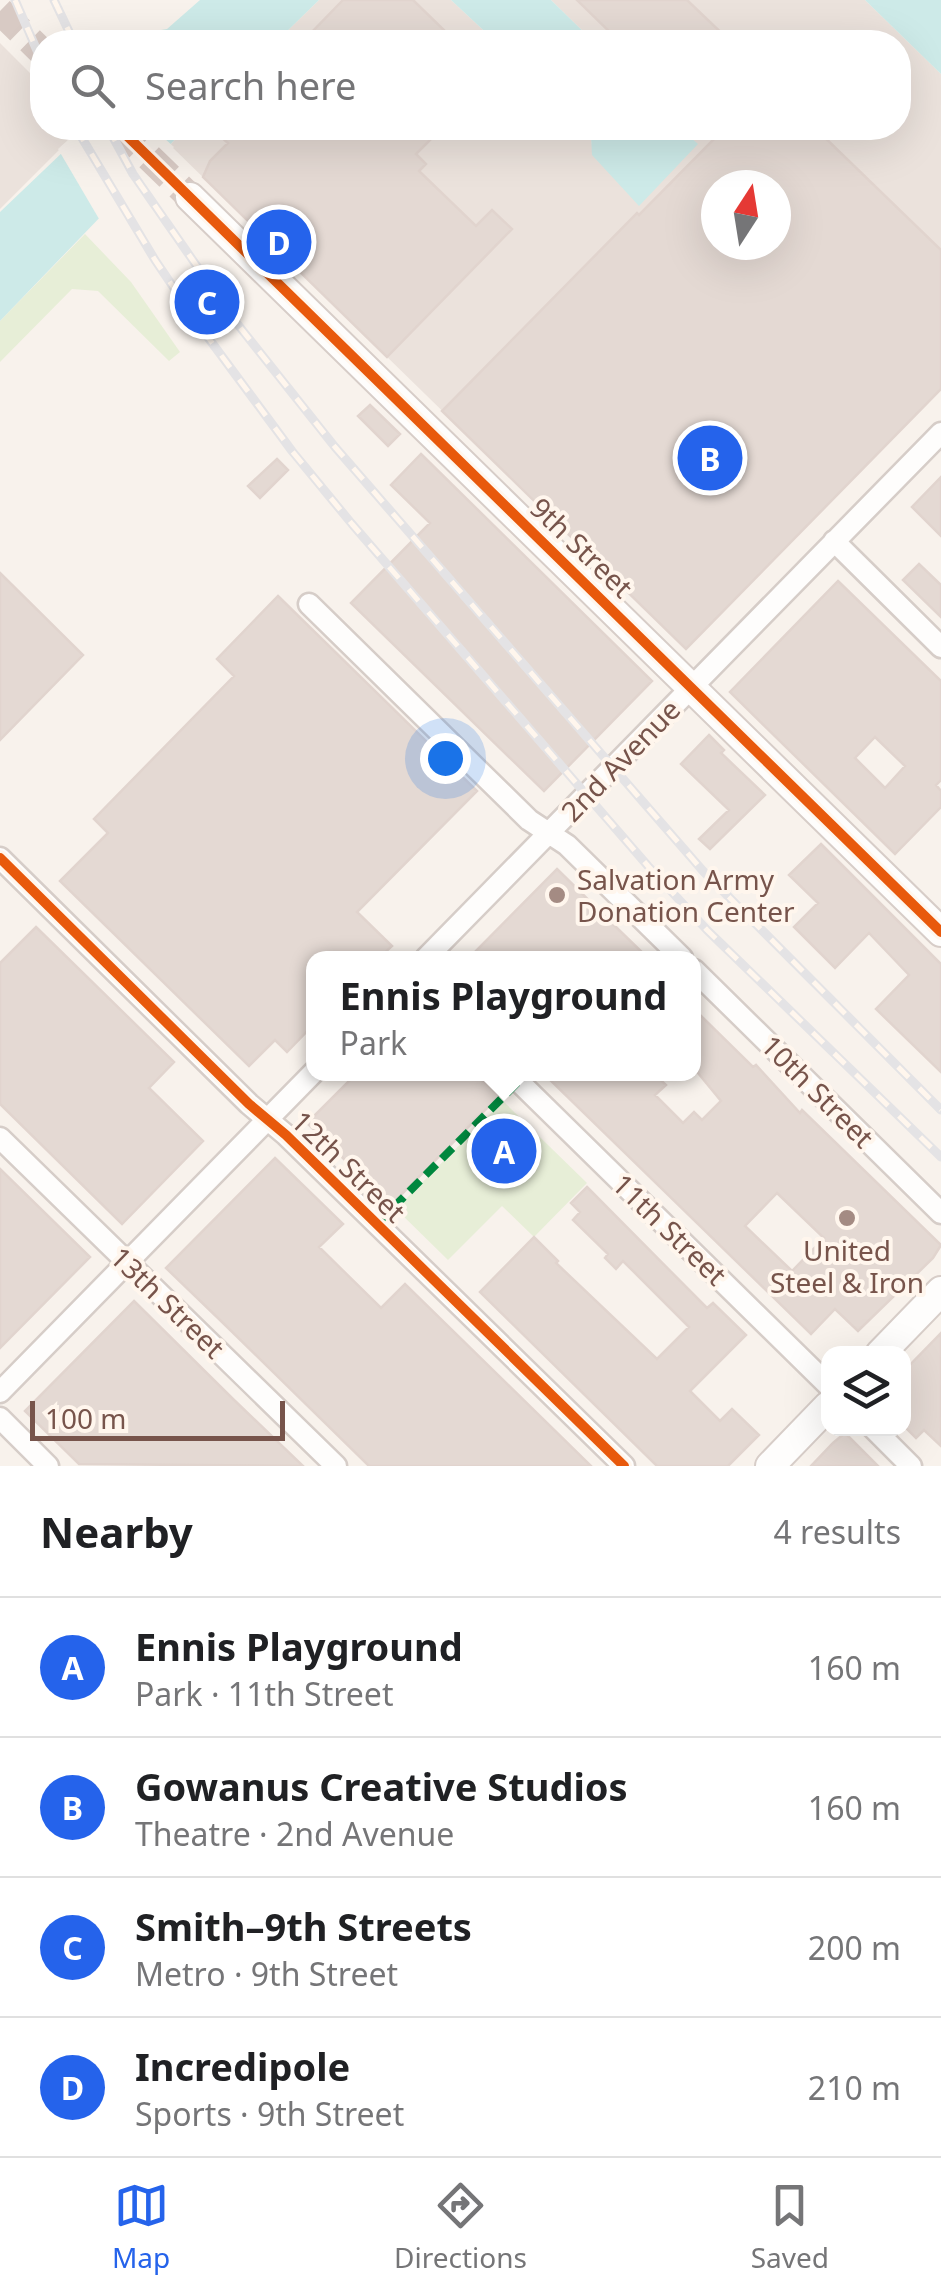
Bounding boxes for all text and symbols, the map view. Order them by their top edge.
search box [30,30,911,140]
icon: search [65,58,120,113]
text: Search here [145,59,356,111]
north arrow [701,170,791,260]
pin: D [246,204,312,280]
pin: C [174,264,240,340]
pin: B [678,420,742,496]
street label: 9th Street [522,489,642,605]
street label: 2nd Avenue [552,691,688,829]
your location [420,733,471,784]
place label: Salvation Army Donation Center [577,860,795,930]
marker: Salvation Army Donation Center [546,884,568,906]
popup [306,951,701,1081]
text: Ennis Playground [340,969,667,1021]
text: Park [340,1021,407,1064]
street label: 10th Street [753,1026,883,1156]
street label: 12th Street [284,1102,414,1230]
pin: A [472,1114,536,1188]
street label: 11th Street [605,1165,735,1293]
marker: United Steel & Iron [836,1207,858,1229]
place label: United Steel & Iron [770,1231,924,1301]
street label: 13th Street [103,1238,233,1366]
map controls [821,1346,911,1436]
button: layers [821,1346,911,1436]
scale bar [30,1396,285,1440]
text: 100 m [45,1399,127,1437]
text: Nearby [40,1503,193,1560]
text: 4 results [774,1510,901,1553]
text: Ennis Playground [135,1620,463,1672]
text: A [61,1646,84,1689]
text: 160 m [808,1646,901,1689]
text: Park · 11th Street [135,1672,393,1715]
text: Gowanus Creative Studios [135,1760,628,1812]
text: B [62,1786,83,1829]
text: 160 m [808,1786,901,1829]
text: Theatre · 2nd Avenue [135,1812,454,1855]
text: Smith–9th Streets [135,1900,472,1952]
text: C [62,1926,83,1969]
text: 200 m [808,1926,901,1969]
text: Metro · 9th Street [135,1952,398,1995]
text: Incredipole [135,2040,350,2092]
text: D [61,2066,84,2109]
text: 210 m [808,2066,901,2109]
text: Sports · 9th Street [135,2092,404,2135]
tab: Map [112,2178,170,2276]
tab: Directions [394,2178,527,2276]
tab: Saved [751,2178,829,2276]

